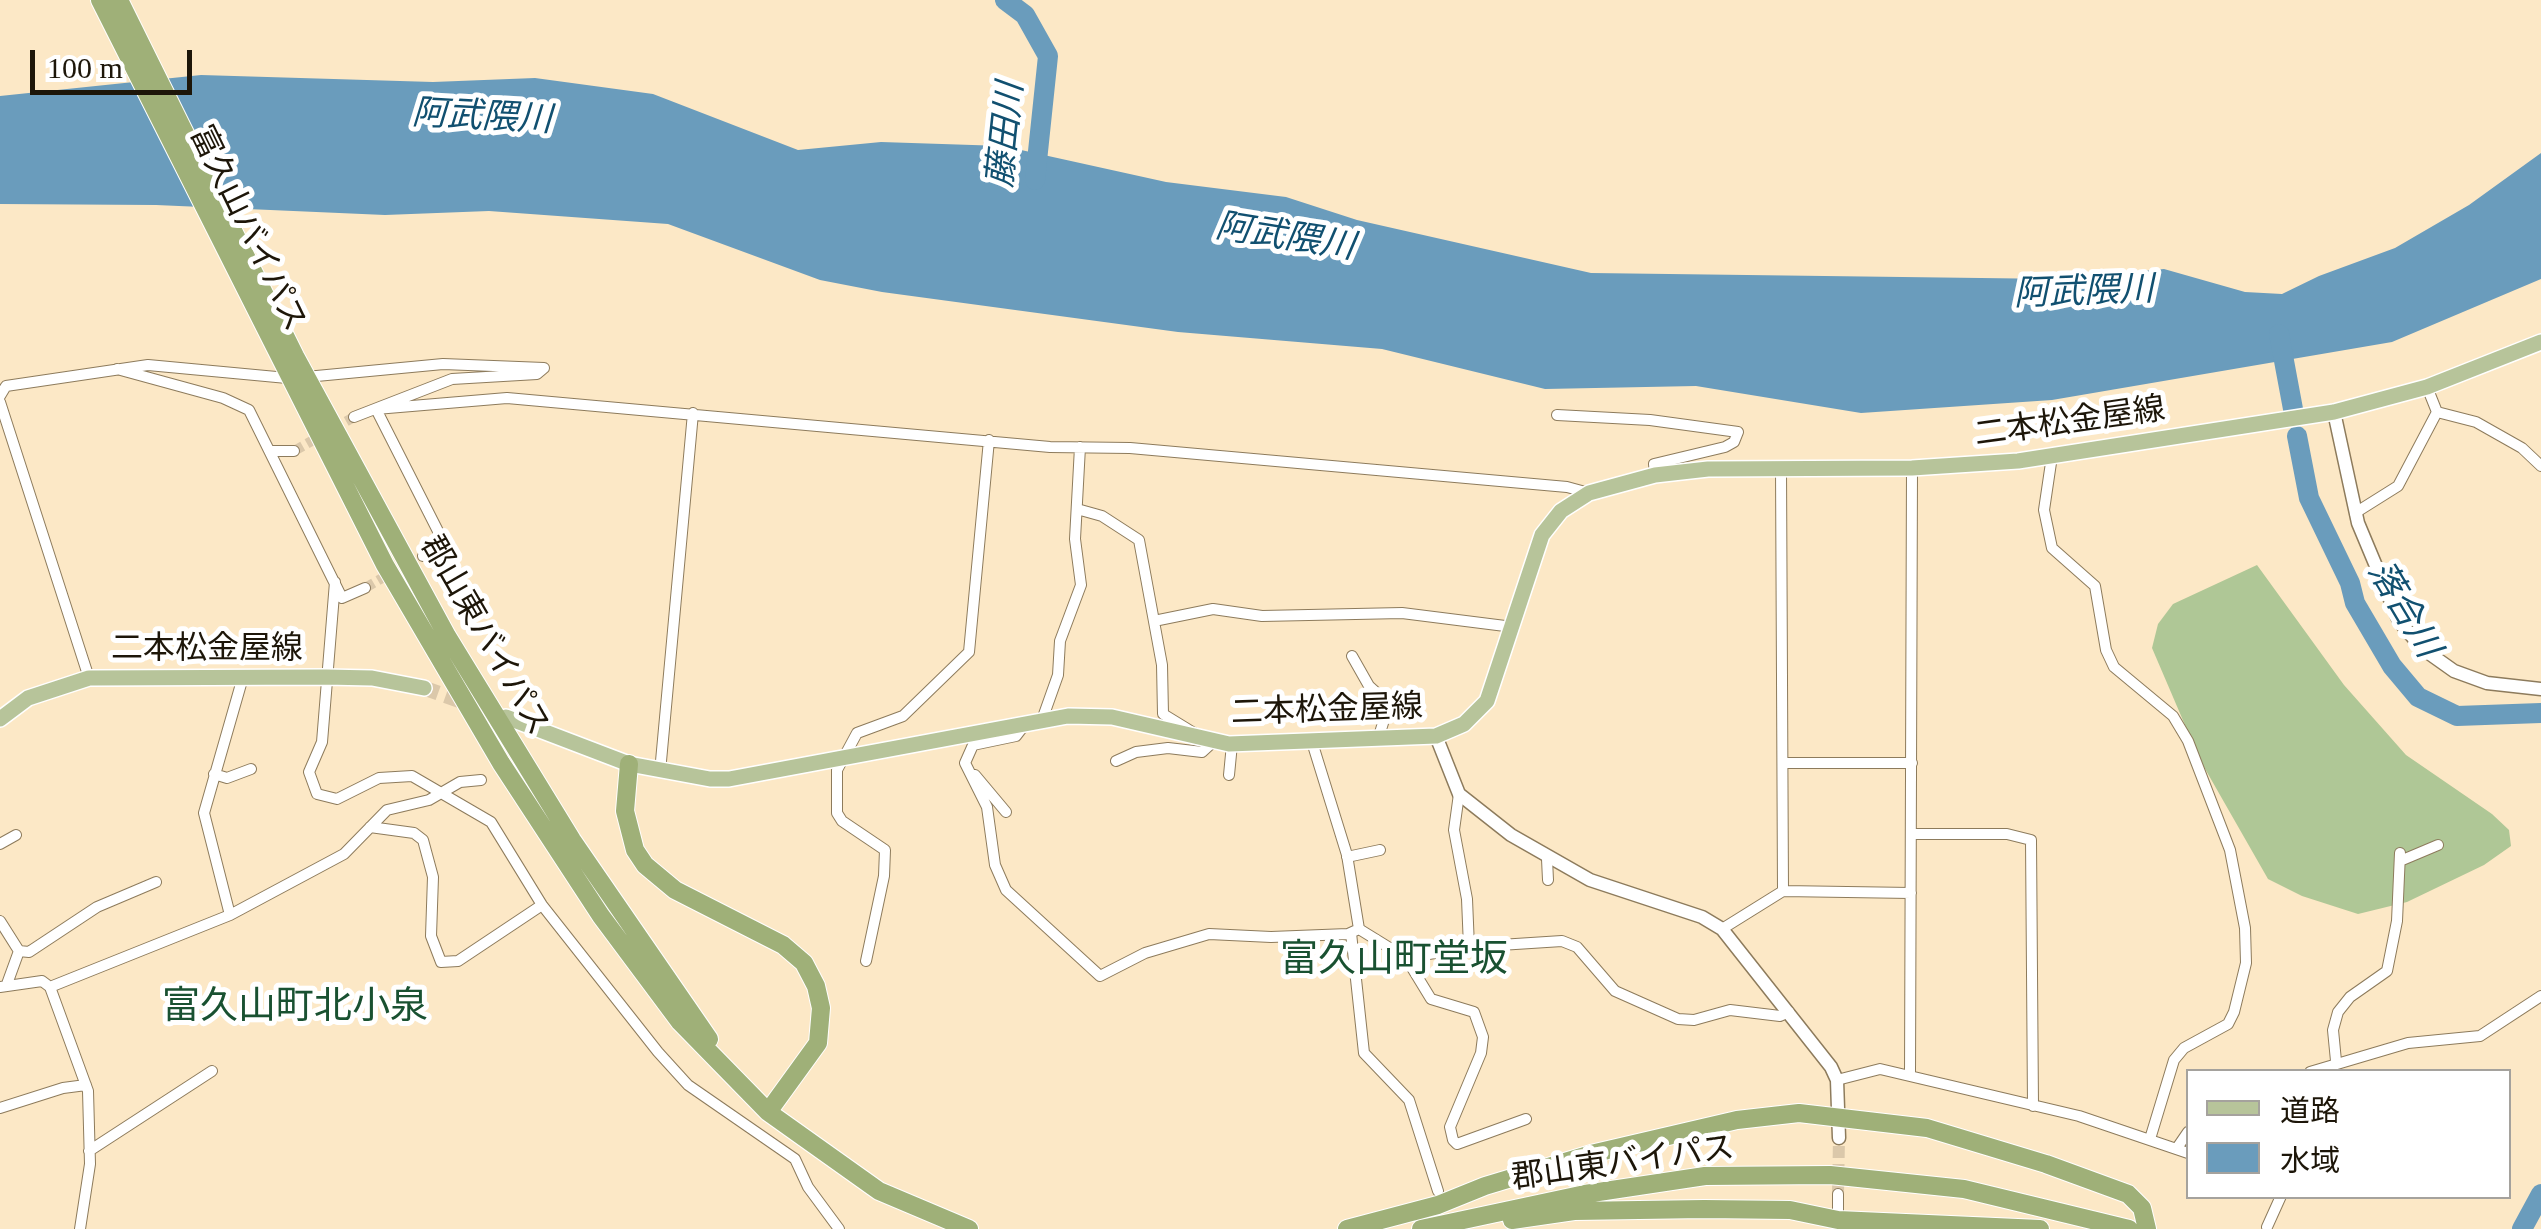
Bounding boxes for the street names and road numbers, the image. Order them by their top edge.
street label: 富久山バイパス [181,120,313,338]
street label: 二本松金屋線 [1972,391,2168,455]
street label: 郡山東バイパス [411,529,557,743]
street label: 二本松金屋線 [111,631,303,669]
street label: 二本松金屋線 [1230,688,1424,734]
street label: 郡山東バイパス [1509,1129,1737,1199]

